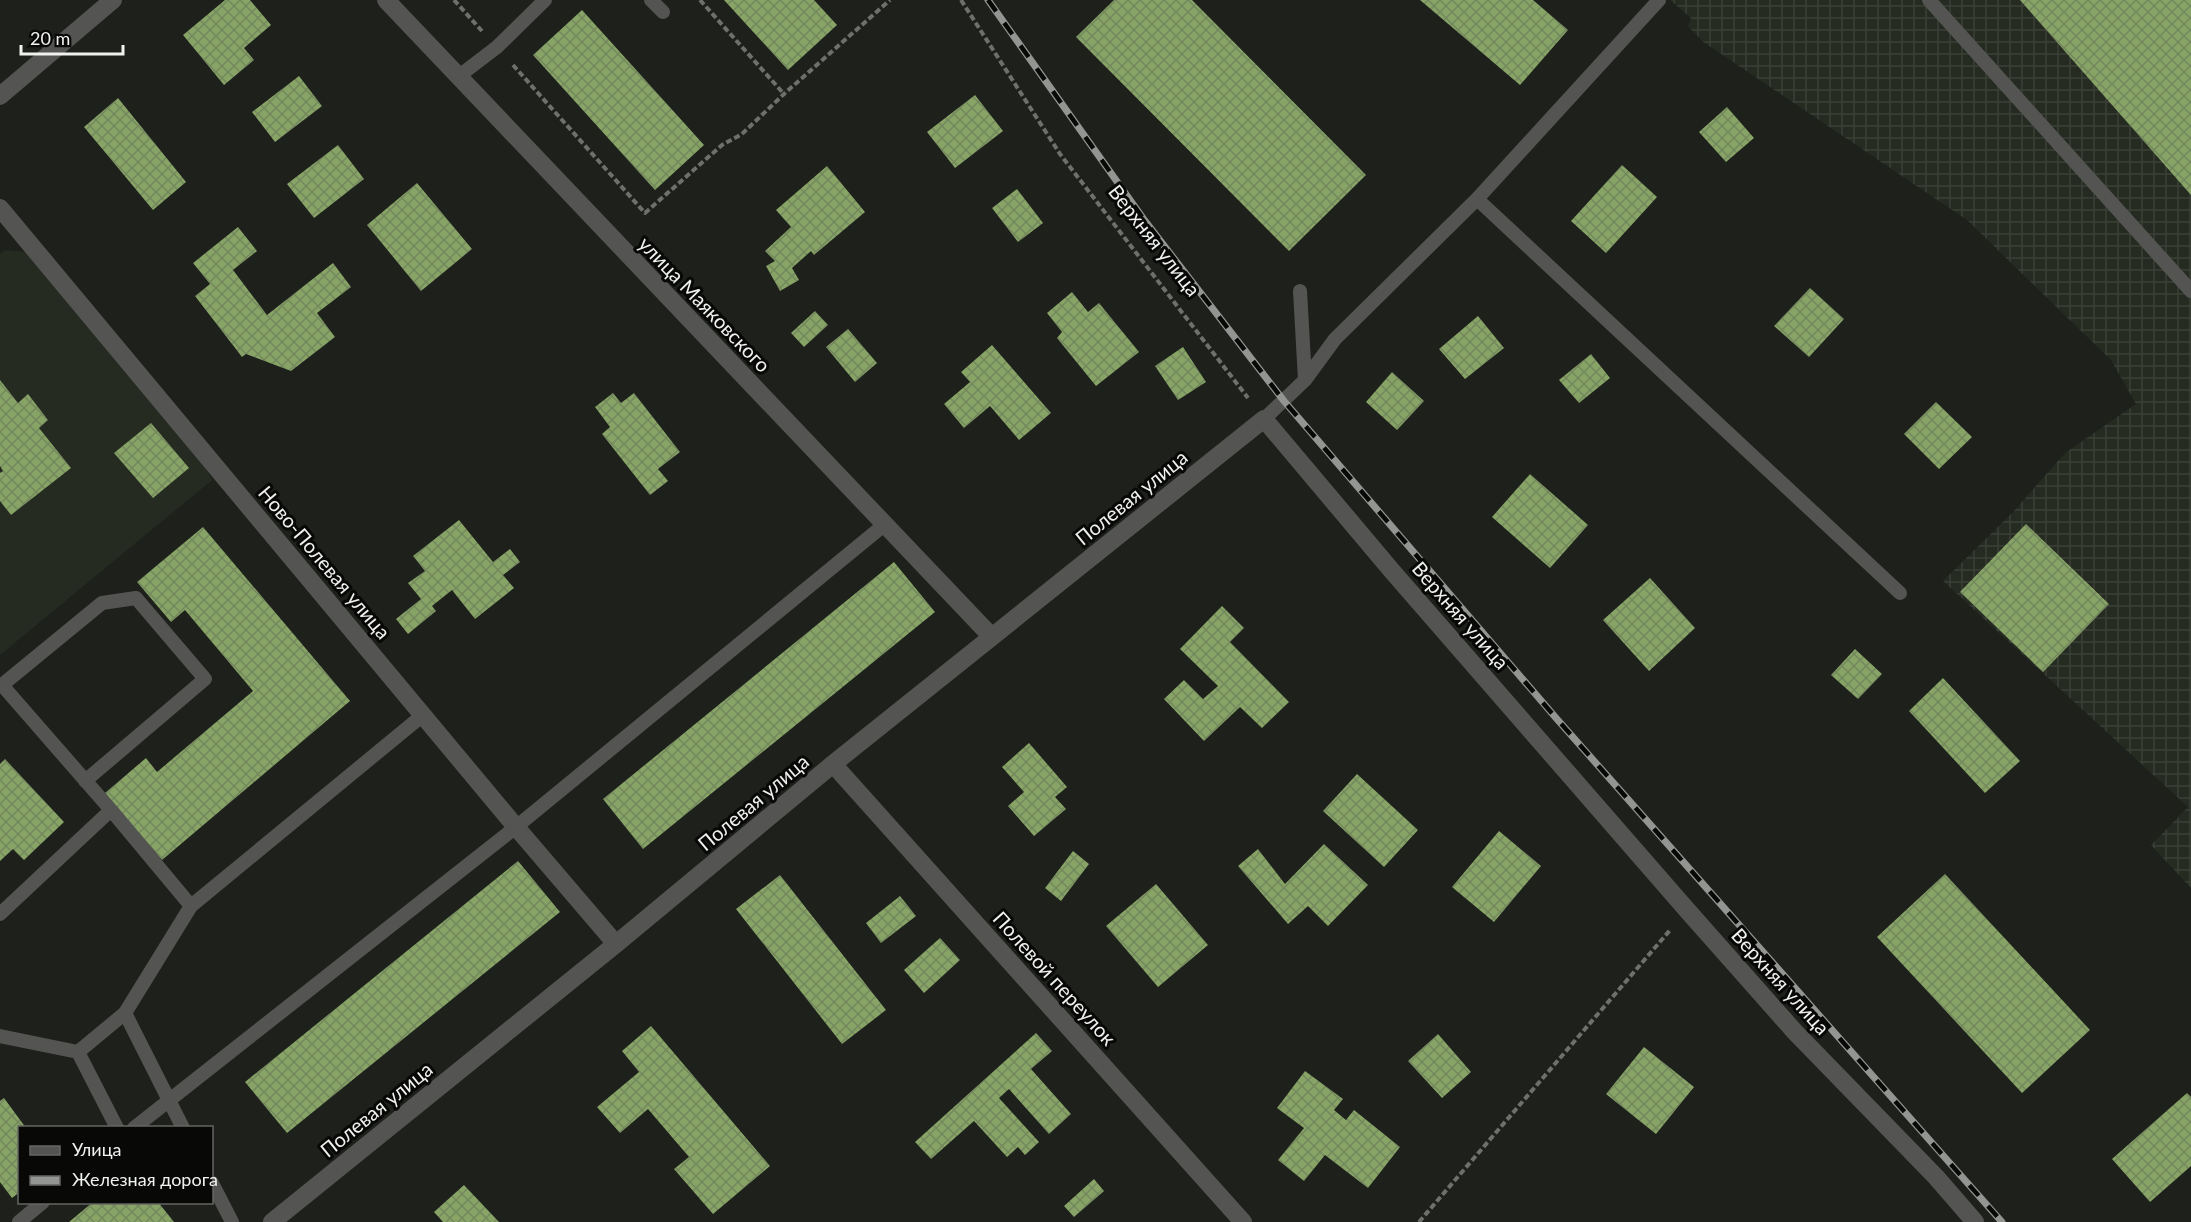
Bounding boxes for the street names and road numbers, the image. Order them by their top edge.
street label: Верхняя улица [1104,179,1206,301]
street label: улица Маяковского [634,231,776,377]
street label: Полевая улица [1070,445,1192,549]
street label: Ново-Полевая улица [254,481,396,643]
street label: Верхняя улица [1408,556,1514,674]
street label: Полевая улица [693,749,813,855]
street label: Полевой переулок [989,906,1122,1050]
street label: Верхняя улица [1727,923,1835,1039]
street label: Полевая улица [315,1057,437,1161]

